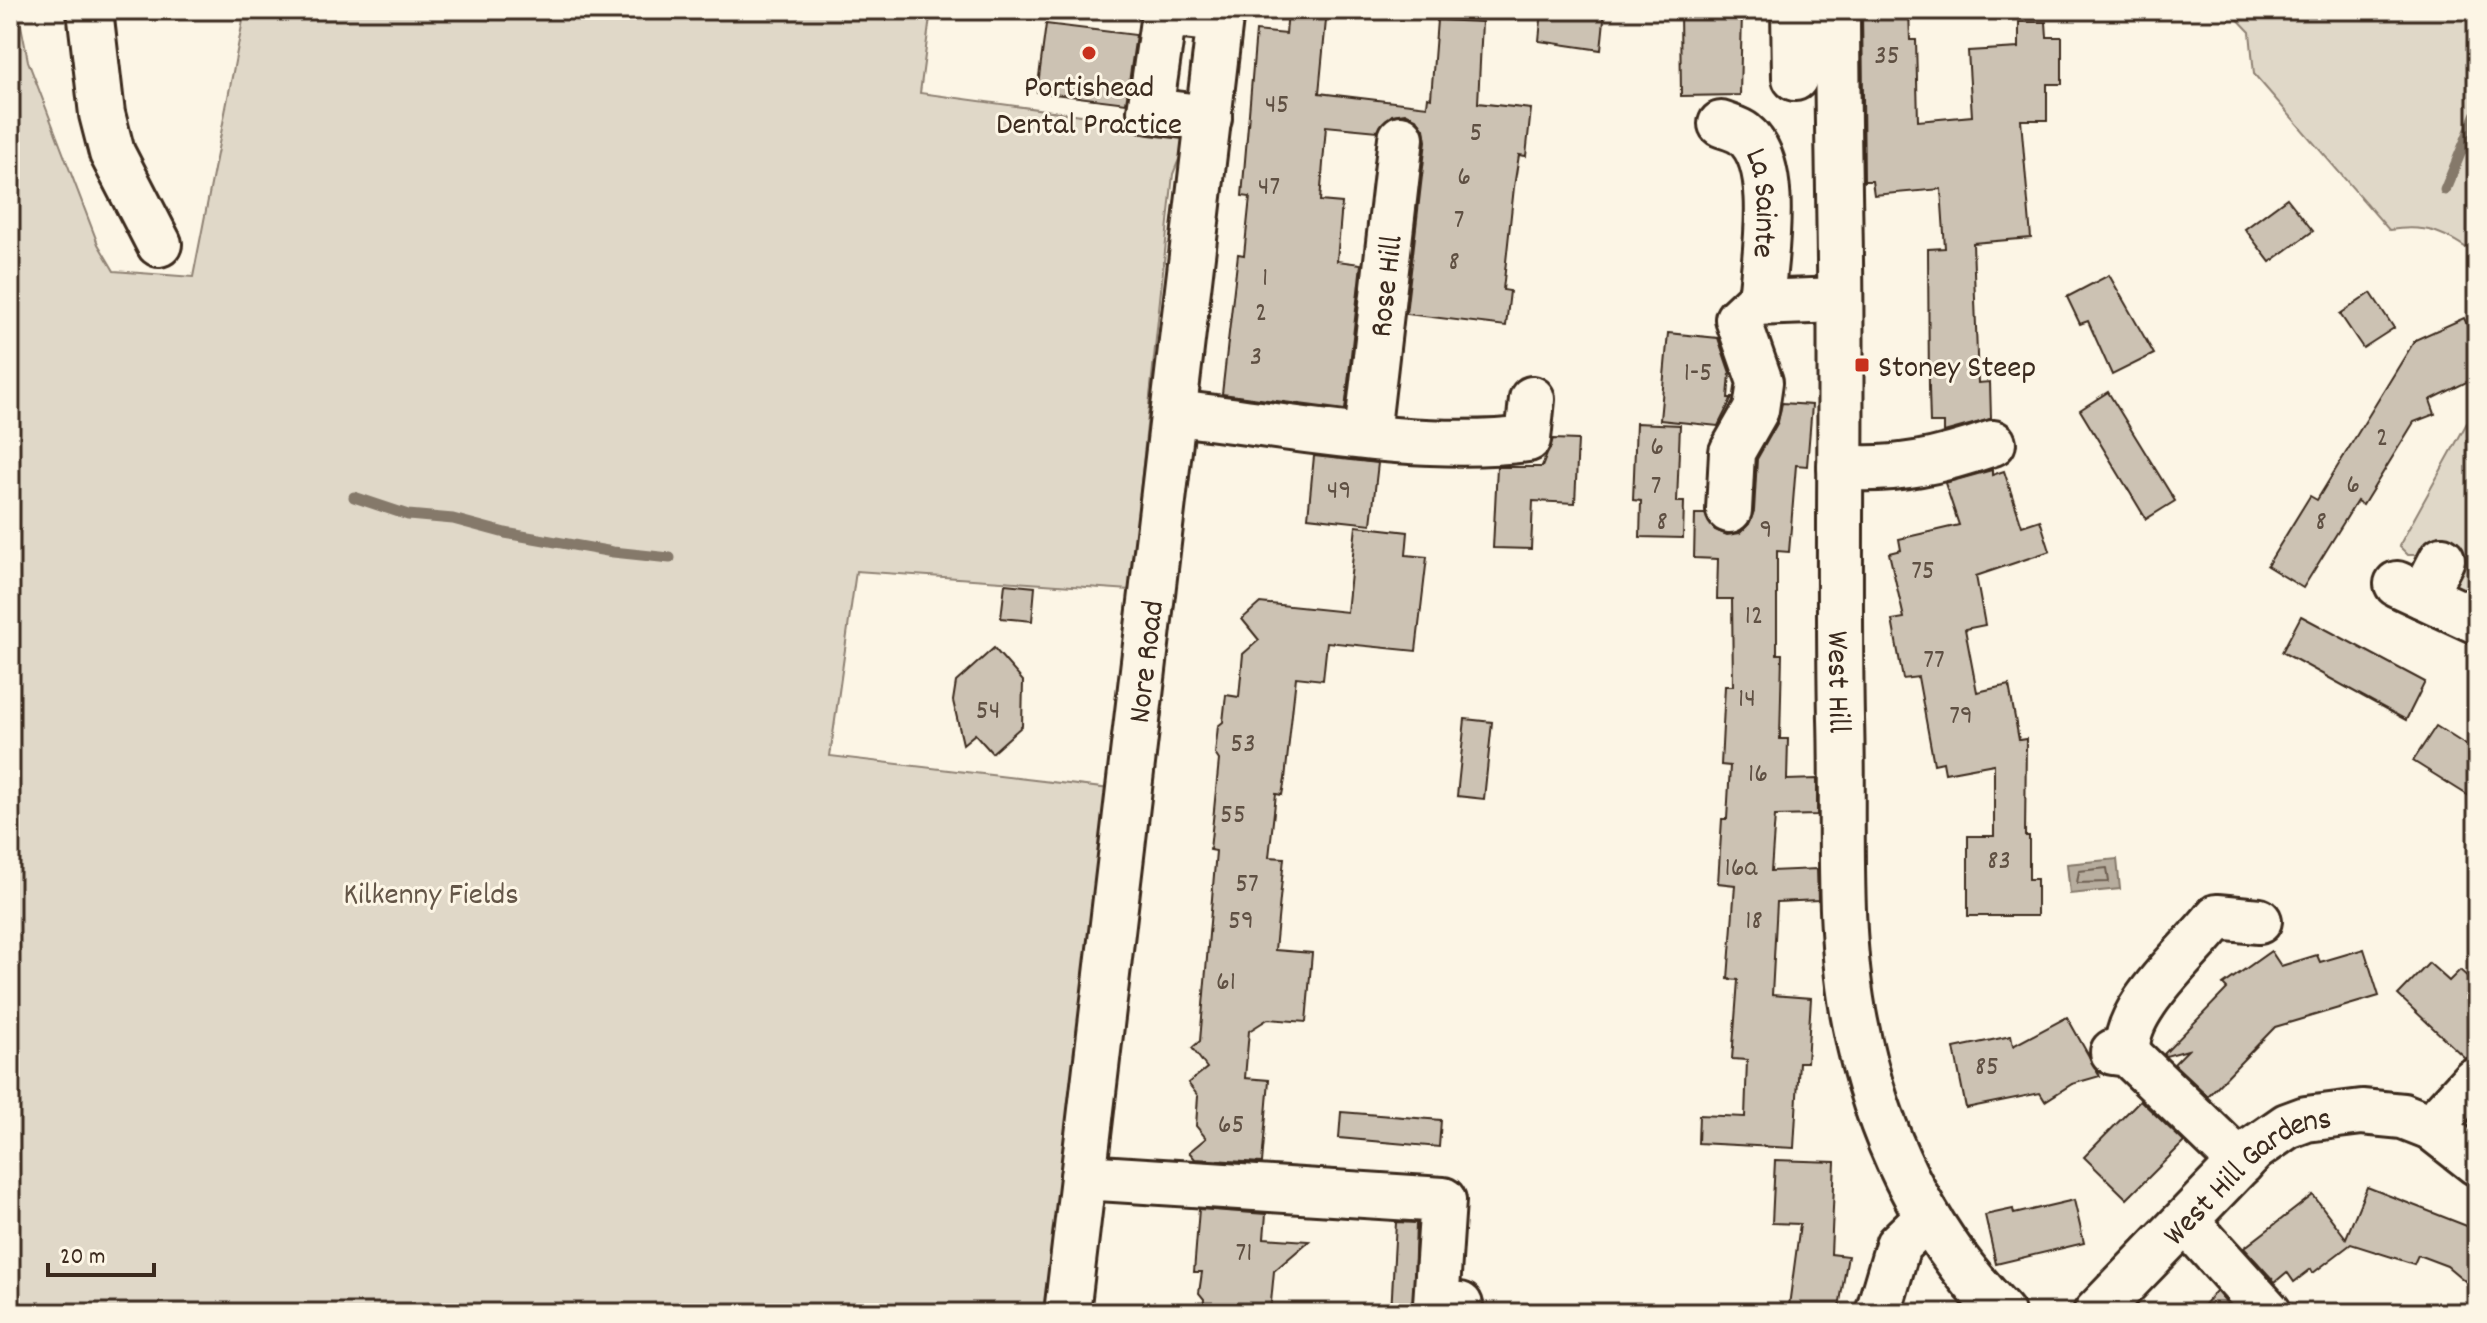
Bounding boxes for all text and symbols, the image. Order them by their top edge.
house number: 35 [1874,38,1900,78]
marker: Portishead Dental Practice [1080,44,1098,62]
place label: Portishead Dental Practice [996,67,1182,150]
house number: 45 [1265,87,1289,127]
house number: 5 [1470,115,1482,155]
street label: La Sainte [1731,142,1786,260]
house number: 6 [1457,159,1471,199]
house number: 47 [1258,169,1280,209]
house number: 7 [1454,202,1464,242]
street label: Rose Hill [1360,233,1418,340]
house number: 8 [1448,244,1460,284]
house number: 1 [1262,260,1268,300]
house number: 2 [1255,295,1267,335]
house number: 3 [1250,339,1262,379]
place label: Stoney Steep [1878,347,2036,393]
house number: 1-5 [1684,355,1712,395]
marker: Stoney Steep [1853,356,1871,374]
house number: 2 [2376,420,2388,460]
house number: 6 [1650,429,1664,469]
house number: 6 [2346,467,2360,507]
house number: 7 [1651,468,1661,508]
house number: 49 [1327,473,1351,513]
house number: 8 [1656,504,1668,544]
house number: 8 [2315,504,2327,544]
house number: 9 [1760,512,1772,552]
house number: 75 [1911,553,1935,593]
street label: Nore Road [1119,598,1179,726]
house number: 12 [1745,598,1763,638]
street label: West Hill [1812,631,1859,734]
house number: 77 [1923,642,1945,682]
house number: 14 [1738,681,1756,721]
house number: 54 [976,693,1000,733]
house number: 79 [1949,698,1973,738]
house number: 53 [1230,726,1256,766]
house number: 16 [1748,756,1768,796]
house number: 55 [1220,797,1246,837]
house number: 83 [1987,843,2011,883]
house number: 16a [1725,850,1758,890]
house number: 57 [1235,866,1259,906]
park label: Kilkenny Fields [343,874,519,920]
house number: 59 [1228,903,1254,943]
house number: 18 [1745,903,1763,943]
house number: 61 [1216,964,1236,1004]
house number: 85 [1975,1049,1999,1089]
street label: West Hill Gardens [2154,1098,2334,1258]
house number: 65 [1218,1107,1244,1147]
scale bar [48,1227,154,1277]
house number: 71 [1236,1235,1252,1275]
text: 20 m [60,1241,106,1275]

